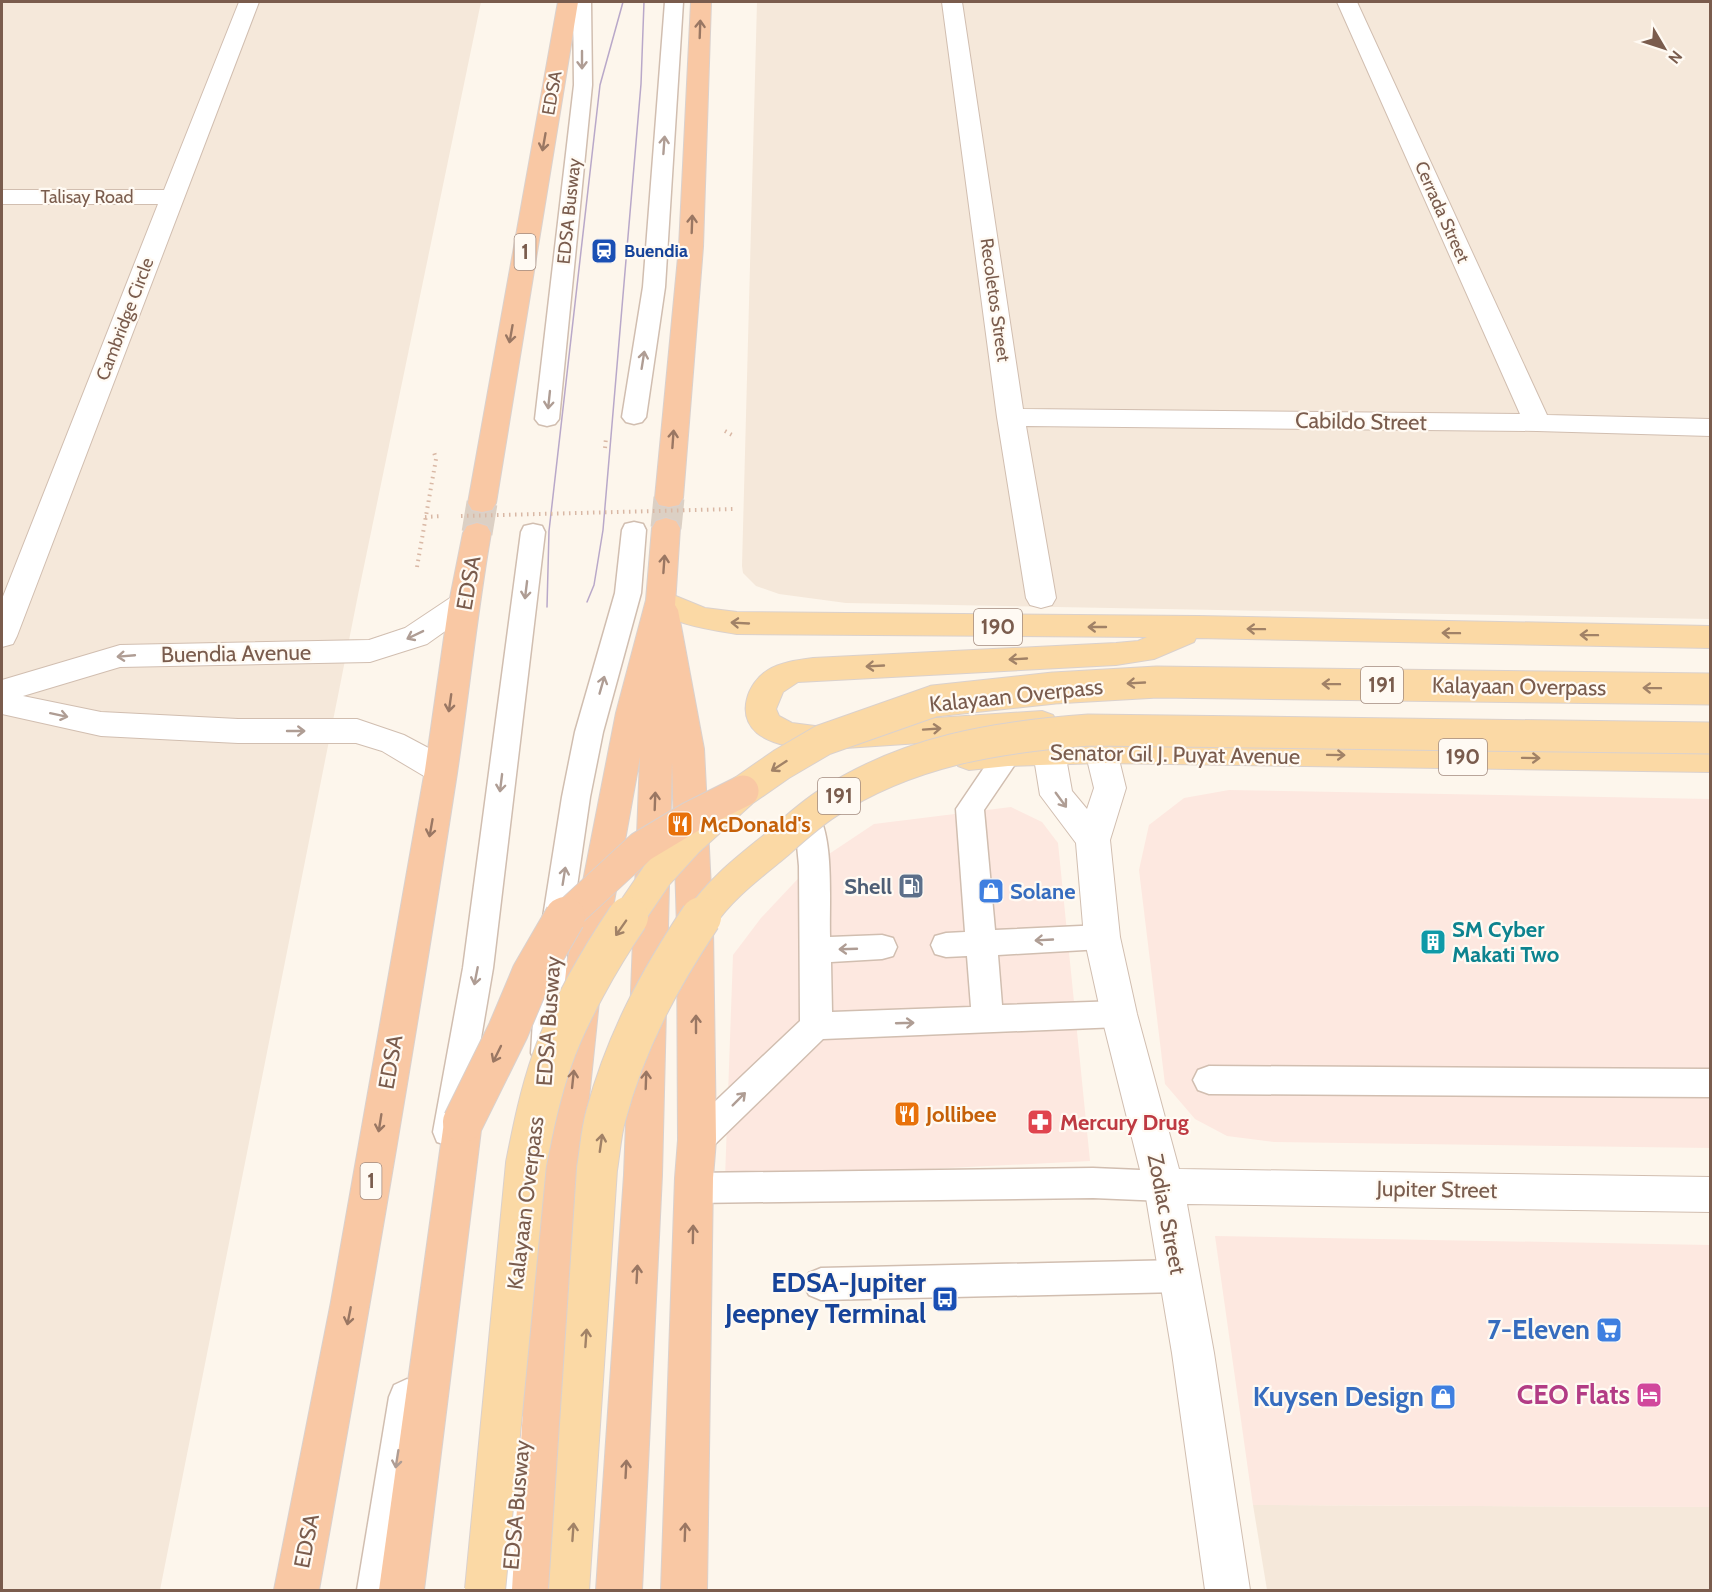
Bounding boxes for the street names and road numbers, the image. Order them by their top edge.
street label: EDSA [537,69,567,117]
street label: EDSA Busway [552,157,586,265]
street label: Cerrada Street [1410,158,1474,266]
street label: Talisay Road [40,186,134,208]
road number: 1 [514,234,536,270]
street label: Recoletos Street [975,237,1015,363]
street label: Cambridge Circle [91,255,159,383]
street label: Cabildo Street [1295,407,1428,436]
street label: EDSA [450,553,487,612]
road number: 190 [974,609,1022,645]
street label: Buendia Avenue [161,639,311,668]
road number: 191 [1361,667,1403,703]
street label: Kalayaan Overpass [1432,671,1606,702]
street label: Kalayaan Overpass [928,673,1104,718]
street label: Senator Gil J. Puyat Avenue [1050,739,1300,770]
road number: 190 [1439,739,1487,775]
road number: 191 [818,778,860,814]
street label: EDSA Busway [530,955,567,1087]
street label: EDSA [372,1032,409,1091]
street label: Kalayaan Overpass [501,1115,550,1291]
street label: Zodiac Street [1142,1151,1192,1277]
road number: 1 [360,1163,382,1199]
street label: Jupiter Street [1375,1175,1498,1204]
street label: EDSA Busway [497,1439,536,1571]
street label: EDSA [288,1511,325,1570]

